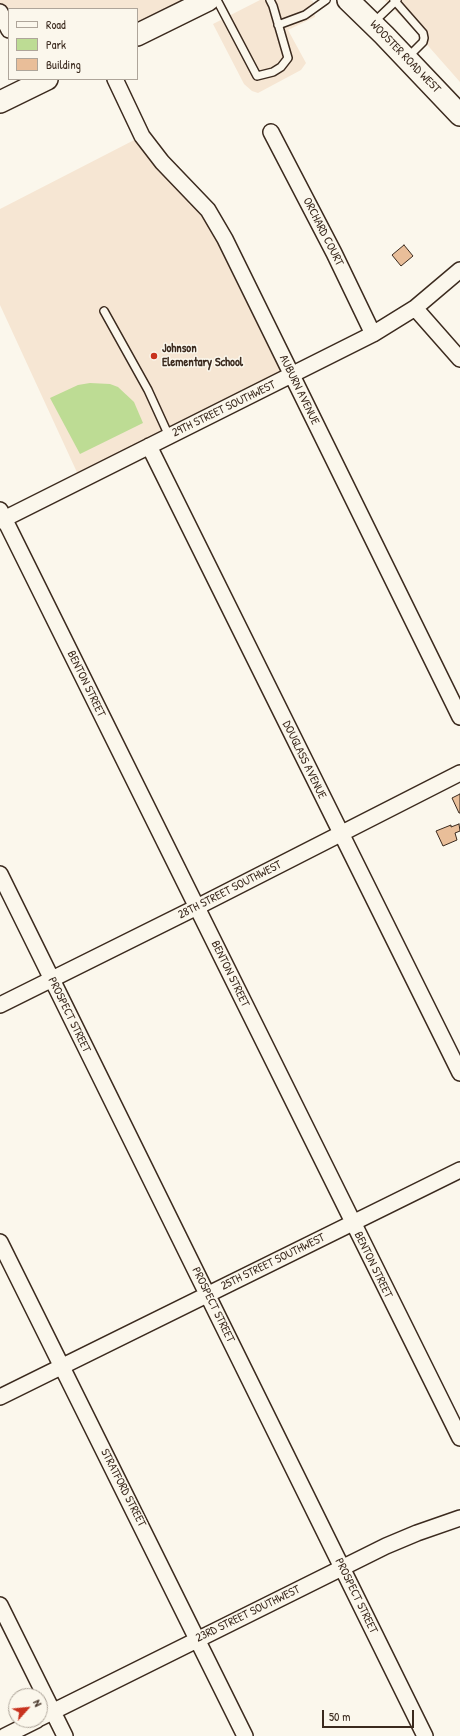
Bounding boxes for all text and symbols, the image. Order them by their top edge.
legend [8,8,138,80]
text: Road [46,16,66,33]
street label: WOOSTER ROAD WEST [367,18,443,96]
text: Park [46,36,66,53]
text: Building [46,56,81,73]
street label: ORCHARD COURT [300,195,346,269]
place label: Johnson Elementary School [162,342,243,370]
marker: Johnson Elementary School [149,351,159,361]
street label: AUBURN AVENUE [276,353,322,427]
street label: 29TH STREET SOUTHWEST [170,378,278,440]
street label: BENTON STREET [64,648,108,720]
street label: DOUGLASS AVENUE [279,719,329,801]
street label: 28TH STREET SOUTHWEST [176,858,284,922]
street label: BENTON STREET [208,938,252,1010]
street label: PROSPECT STREET [45,975,93,1055]
street label: BENTON STREET [351,1229,395,1301]
street label: 25TH STREET SOUTHWEST [219,1231,327,1293]
street label: PROSPECT STREET [189,1265,237,1345]
street label: STRATFORD STREET [97,1446,149,1530]
street label: PROSPECT STREET [332,1556,380,1636]
street label: 23RD STREET SOUTHWEST [193,1582,303,1646]
north arrow [8,1688,48,1728]
text: N [30,1697,45,1709]
scale bar [324,1702,416,1728]
text: 50 m [329,1708,350,1725]

